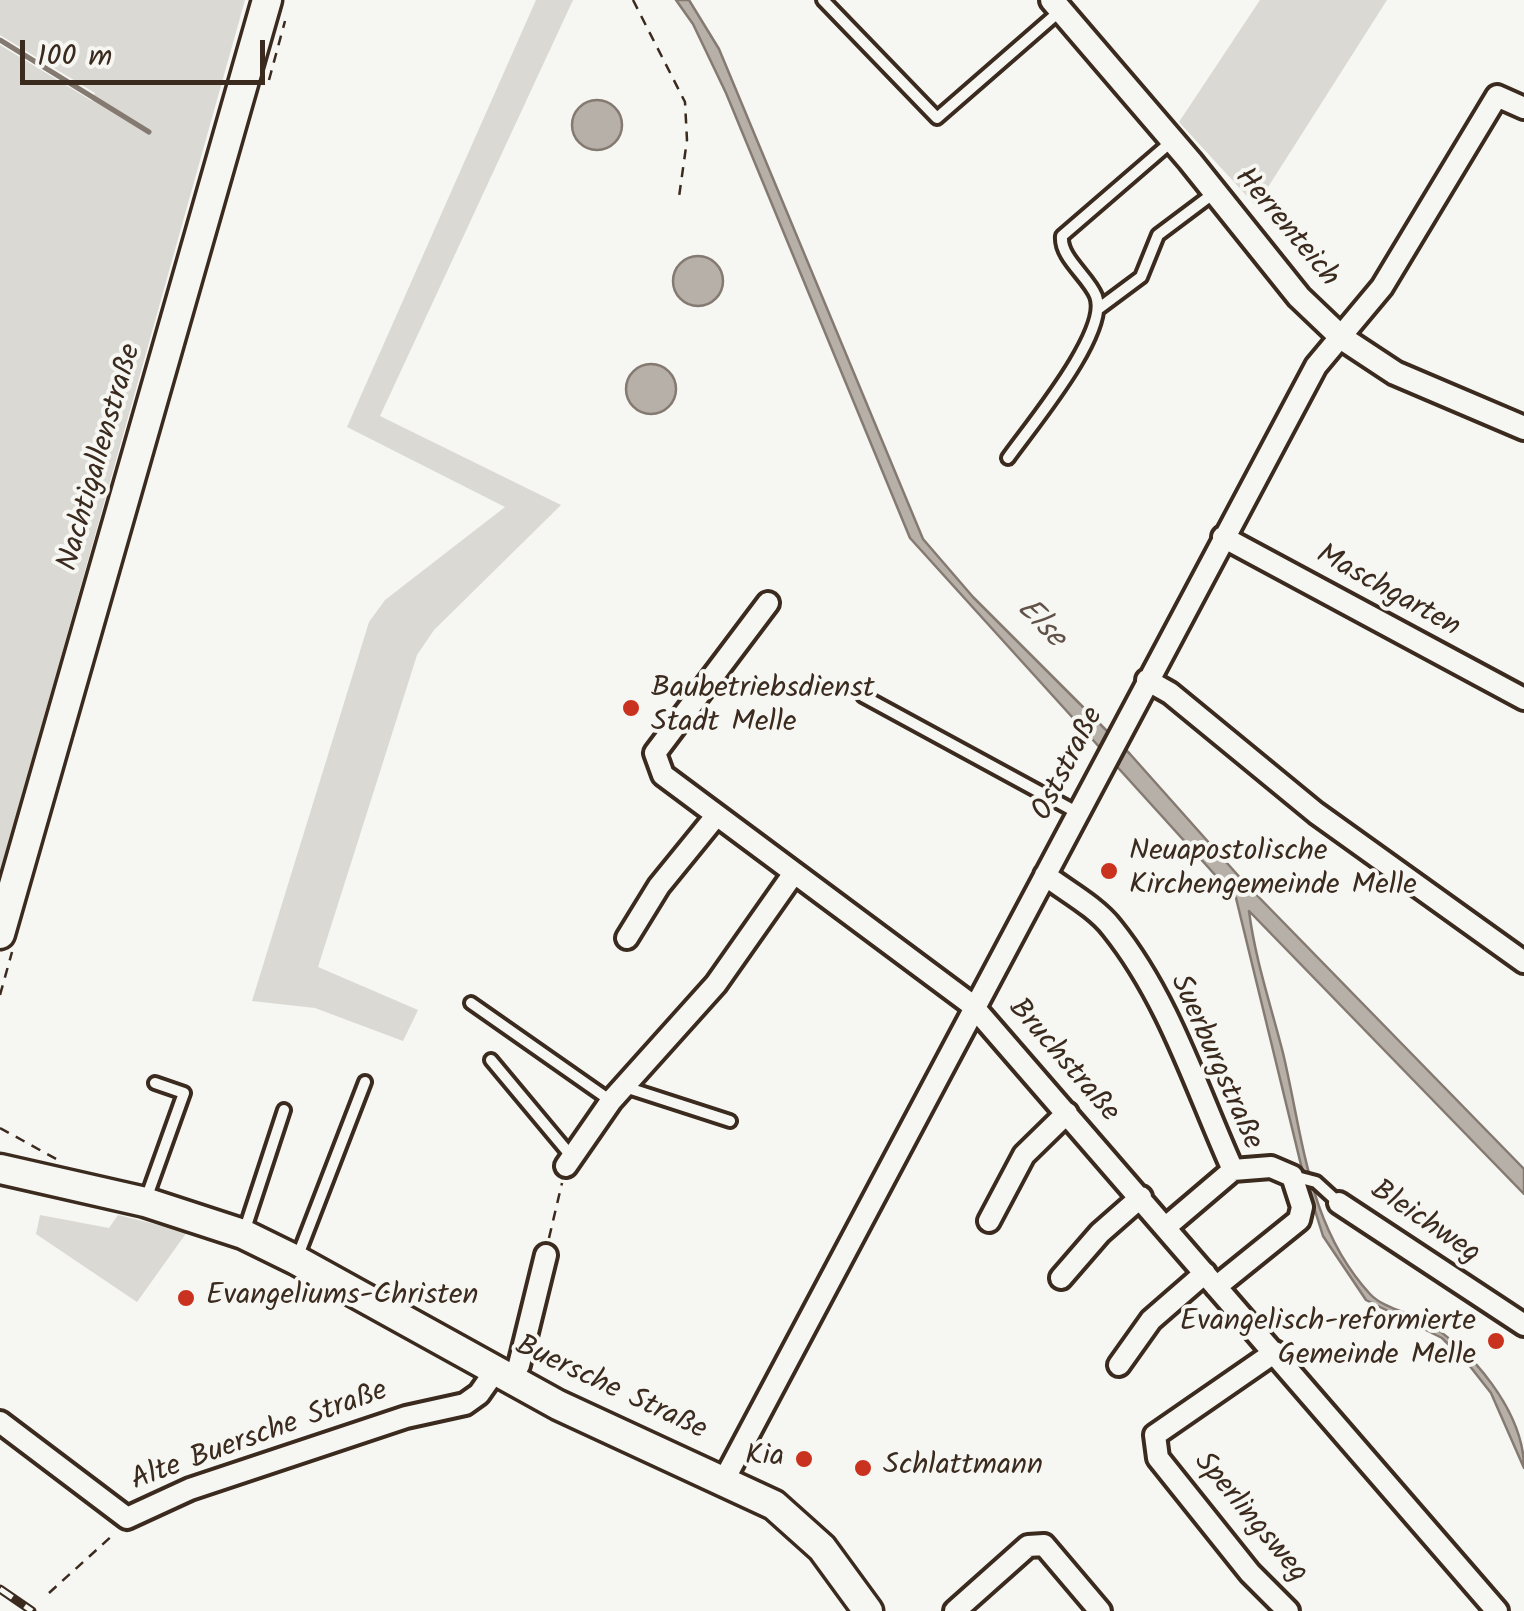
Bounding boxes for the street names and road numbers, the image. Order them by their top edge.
street label: Herrenteich [1225,162,1345,296]
street label: Nachtigallenstraße [52,340,152,576]
street label: Maschgarten [1309,539,1465,647]
street label: Oststraße [1026,702,1114,828]
street label: Suerburgstraße [1159,970,1269,1156]
street label: Bruchstraße [998,993,1126,1131]
street label: Bleichweg [1362,1174,1486,1274]
street label: Buersche Straße [508,1330,712,1450]
street label: Alte Buersche Straße [127,1375,393,1501]
street label: Sperlingsweg [1184,1446,1314,1592]

